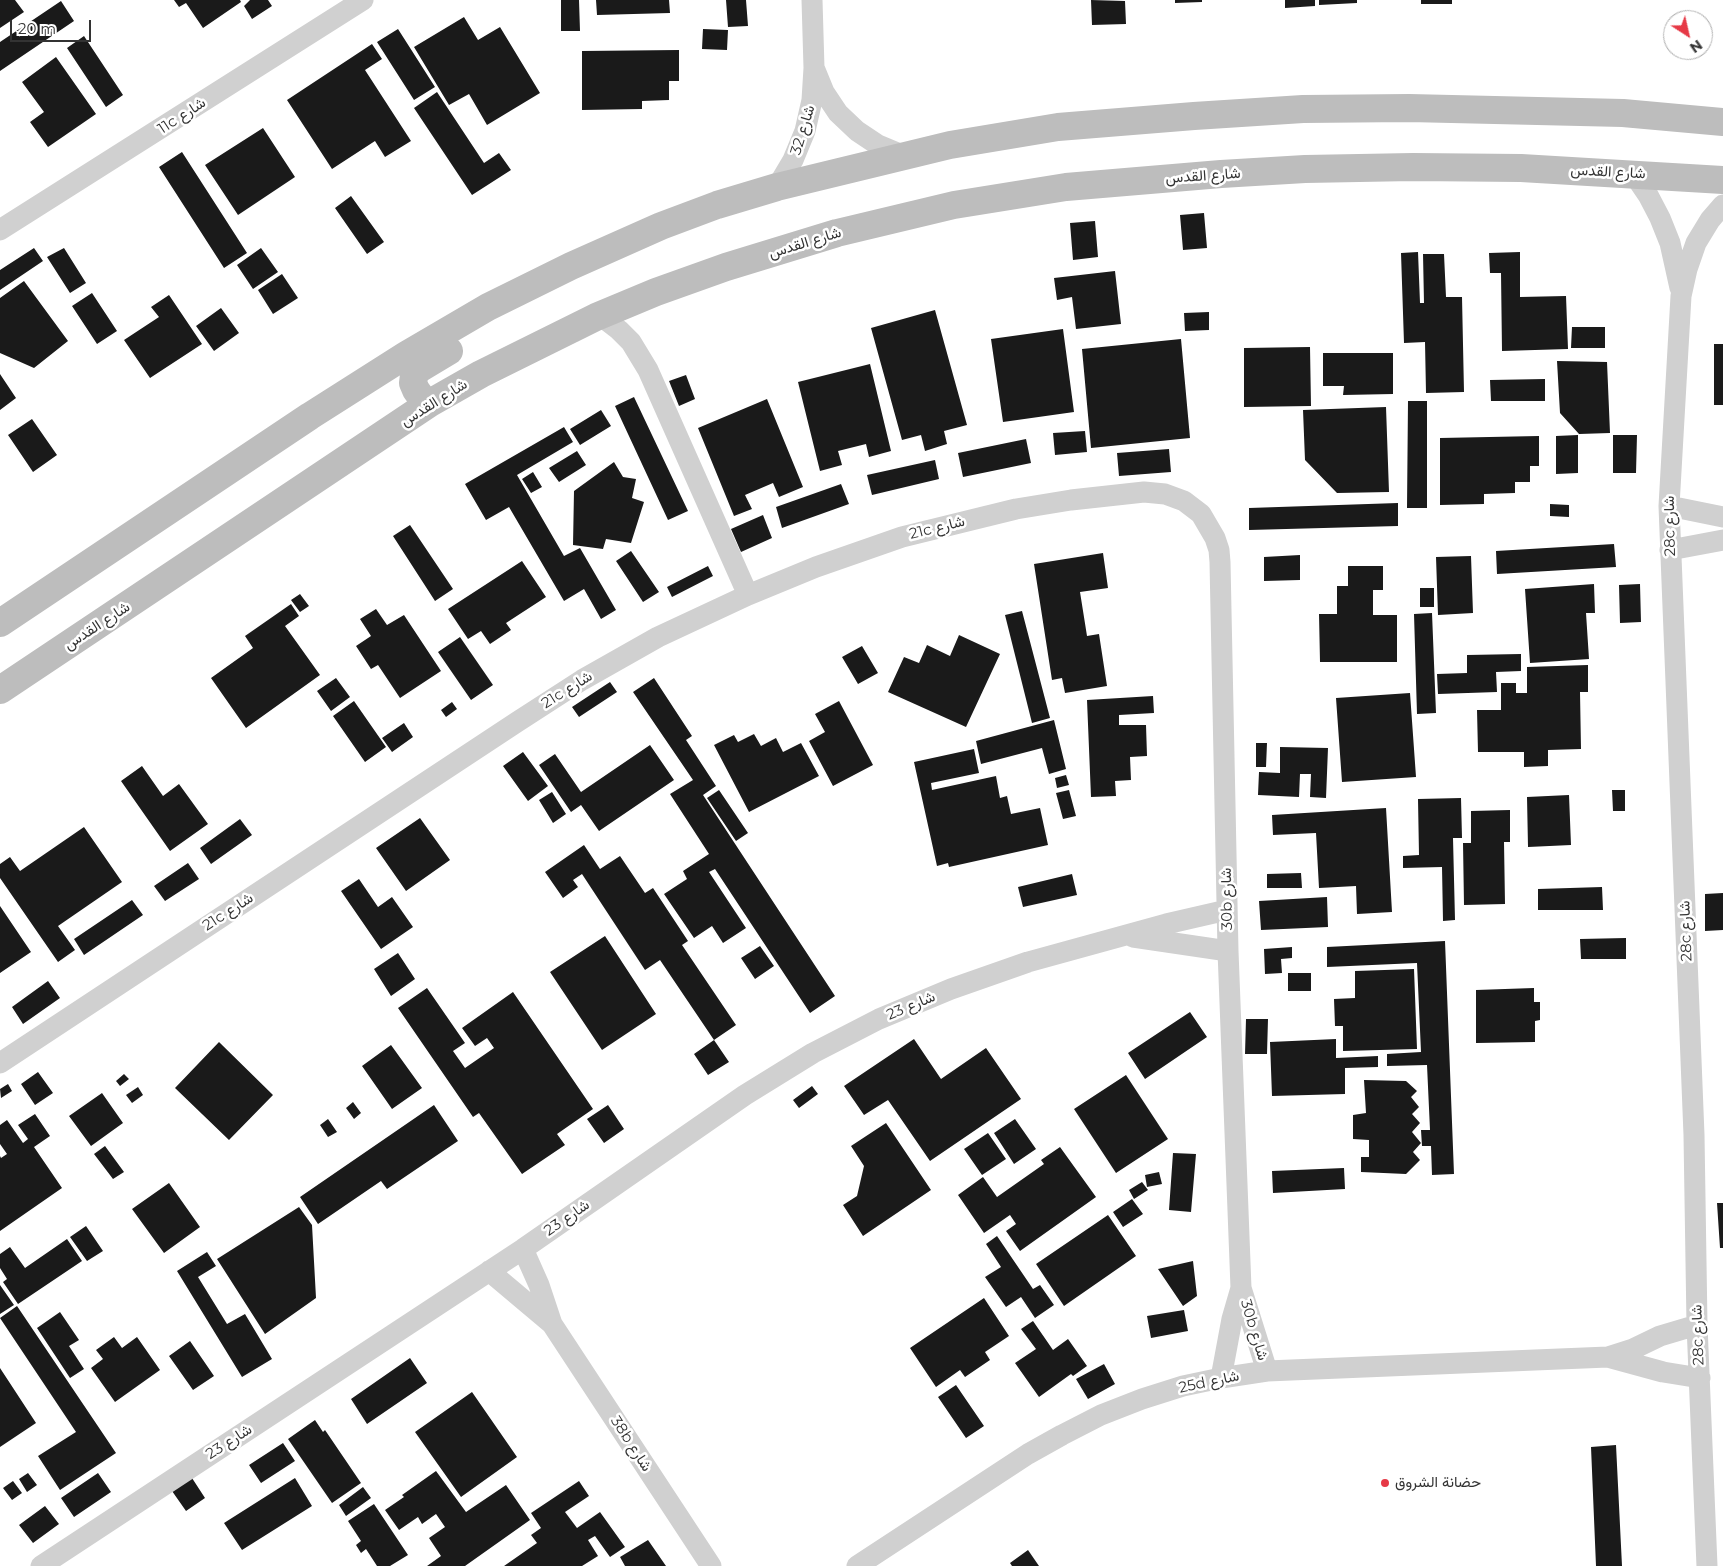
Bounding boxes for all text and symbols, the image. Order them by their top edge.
scale bar [12,10,94,42]
north arrow [1663,10,1713,60]
text: 20 m [18,19,56,38]
text: N [1686,36,1706,57]
street label: 11c شارع [155,94,209,138]
street label: شارع 32 [787,103,819,157]
street label: شارع القدس [1570,161,1646,183]
street label: شارع القدس [1165,164,1241,188]
street label: شارع القدس [766,223,844,263]
street label: شارع القدس [397,375,471,431]
street label: 28c شارع [1660,496,1680,556]
street label: 21c شارع [907,512,967,544]
street label: شارع القدس [61,598,133,654]
street label: 21c شارع [538,667,596,713]
street label: 30b شارع [1217,868,1237,930]
street label: 21c شارع [199,889,257,935]
street label: 28c شارع [1676,900,1696,962]
street label: شارع 23 [884,988,938,1024]
street label: شارع 23 [541,1196,593,1240]
street label: 30b شارع [1236,1297,1272,1363]
street label: 28c شارع [1688,1304,1708,1366]
street label: 25d شارع [1177,1367,1241,1397]
street label: 38b شارع [606,1413,656,1475]
street label: شارع 23 [203,1421,255,1463]
place label: حضانة الشروق [1395,1474,1481,1492]
marker: حضانة الشروق [1379,1477,1391,1489]

